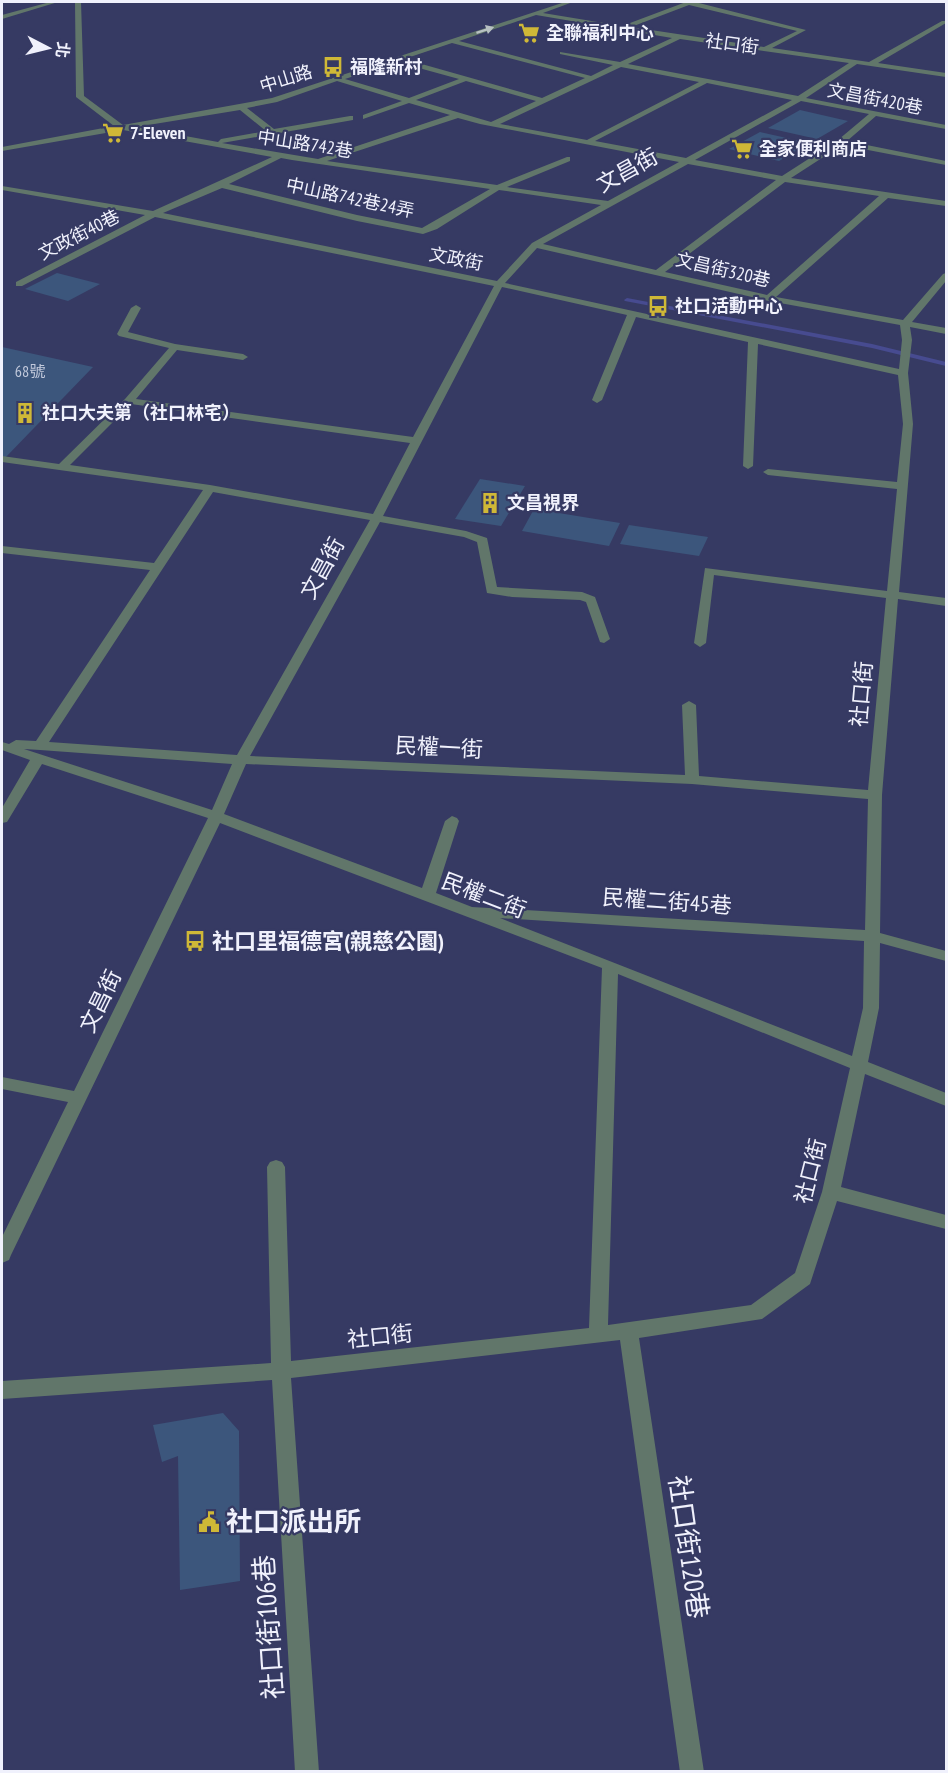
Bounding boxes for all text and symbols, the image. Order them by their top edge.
north arrow [18,18,78,78]
supermarket icon: 全聯福利中心 [517,21,541,45]
place label: 全聯福利中心 [546,21,654,44]
one-way arrow [476,24,494,34]
street label: 社口街 [704,28,760,59]
text: 北 [52,41,74,59]
bus stop icon: 福隆新村 [321,55,345,79]
place label: 福隆新村 [350,55,422,78]
street label: 中山路 [257,60,315,97]
street label: 文昌街420巷 [826,78,925,119]
supermarket icon: 7-Eleven [101,121,125,145]
place label: 7-Eleven [130,121,186,144]
street label: 中山路742巷 [256,125,354,162]
supermarket icon: 全家便利商店 [730,137,754,161]
place label: 全家便利商店 [759,137,867,160]
street label: 文昌街 [591,142,663,198]
street label: 中山路742巷24弄 [284,173,416,222]
street label: 文政街40巷 [34,204,123,265]
street label: 文政街 [427,242,485,275]
street label: 文昌街320巷 [674,247,773,292]
bus stop icon: 社口活動中心 [646,294,670,318]
place label: 社口活動中心 [675,294,783,317]
house number: 68號 [15,361,45,381]
building icon: 社口大夫第（社口林宅） [13,401,37,425]
place label: 社口大夫第（社口林宅） [42,401,240,424]
building icon: 文昌視界 [478,491,502,515]
place label: 文昌視界 [507,491,579,514]
street label: 文昌街 [294,532,350,604]
street label: 社口街 [844,660,878,728]
street label: 民權一街 [394,731,484,763]
street label: 民權二街 [438,866,530,924]
street label: 民權二街45巷 [601,883,733,919]
place label: 社口里福德宮(親慈公園) [212,927,444,955]
bus stop icon: 社口里福德宮(親慈公園) [183,929,207,953]
street label: 文昌街 [73,965,127,1037]
street label: 社口街 [788,1136,832,1206]
street label: 社口街 [346,1319,414,1353]
street label: 社口街120巷 [662,1473,716,1621]
place label: 社口派出所 [226,1504,361,1538]
public building icon: 社口派出所 [197,1510,221,1534]
street label: 社口街106巷 [246,1554,290,1700]

